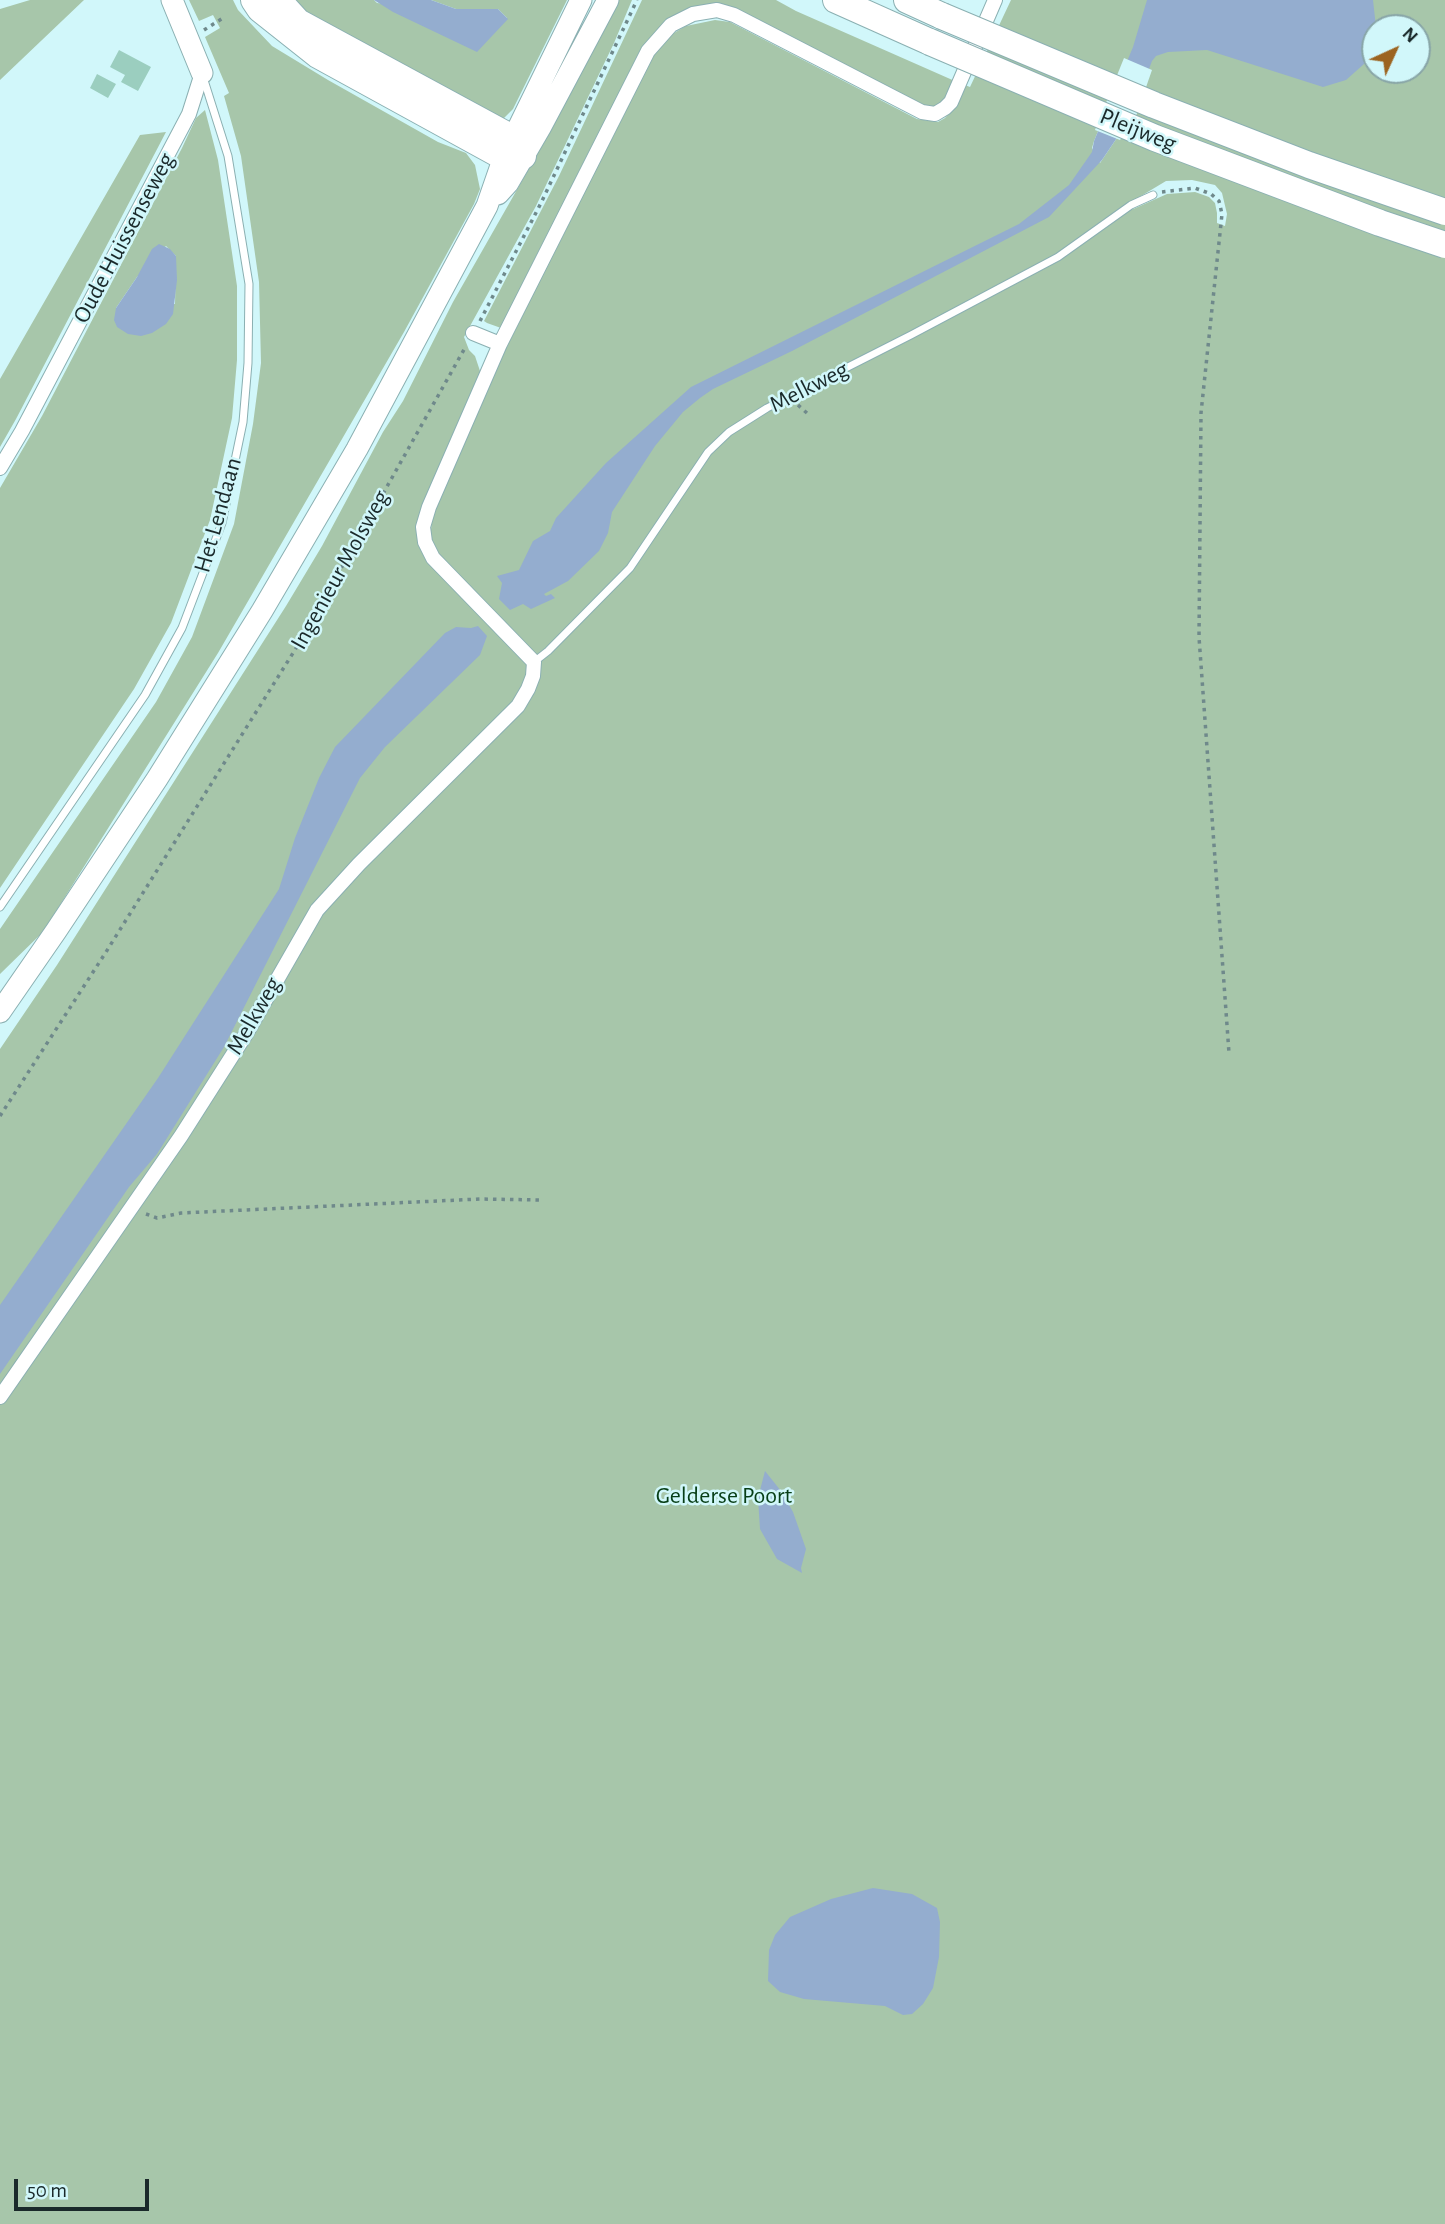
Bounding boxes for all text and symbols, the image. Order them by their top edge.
north arrow [1361,14,1431,84]
text: N [1398,24,1421,47]
street label: Pleijweg [1096,102,1180,158]
street label: Oude Huissenseweg [67,148,181,328]
street label: Melkweg [765,355,853,419]
street label: Het Lendaan [188,454,248,576]
street label: Ingenieur Molsweg [284,485,396,655]
street label: Melkweg [220,972,288,1060]
park label: Gelderse Poort [656,1482,792,1510]
scale bar [18,2164,152,2208]
text: 50 m [27,2180,67,2201]

